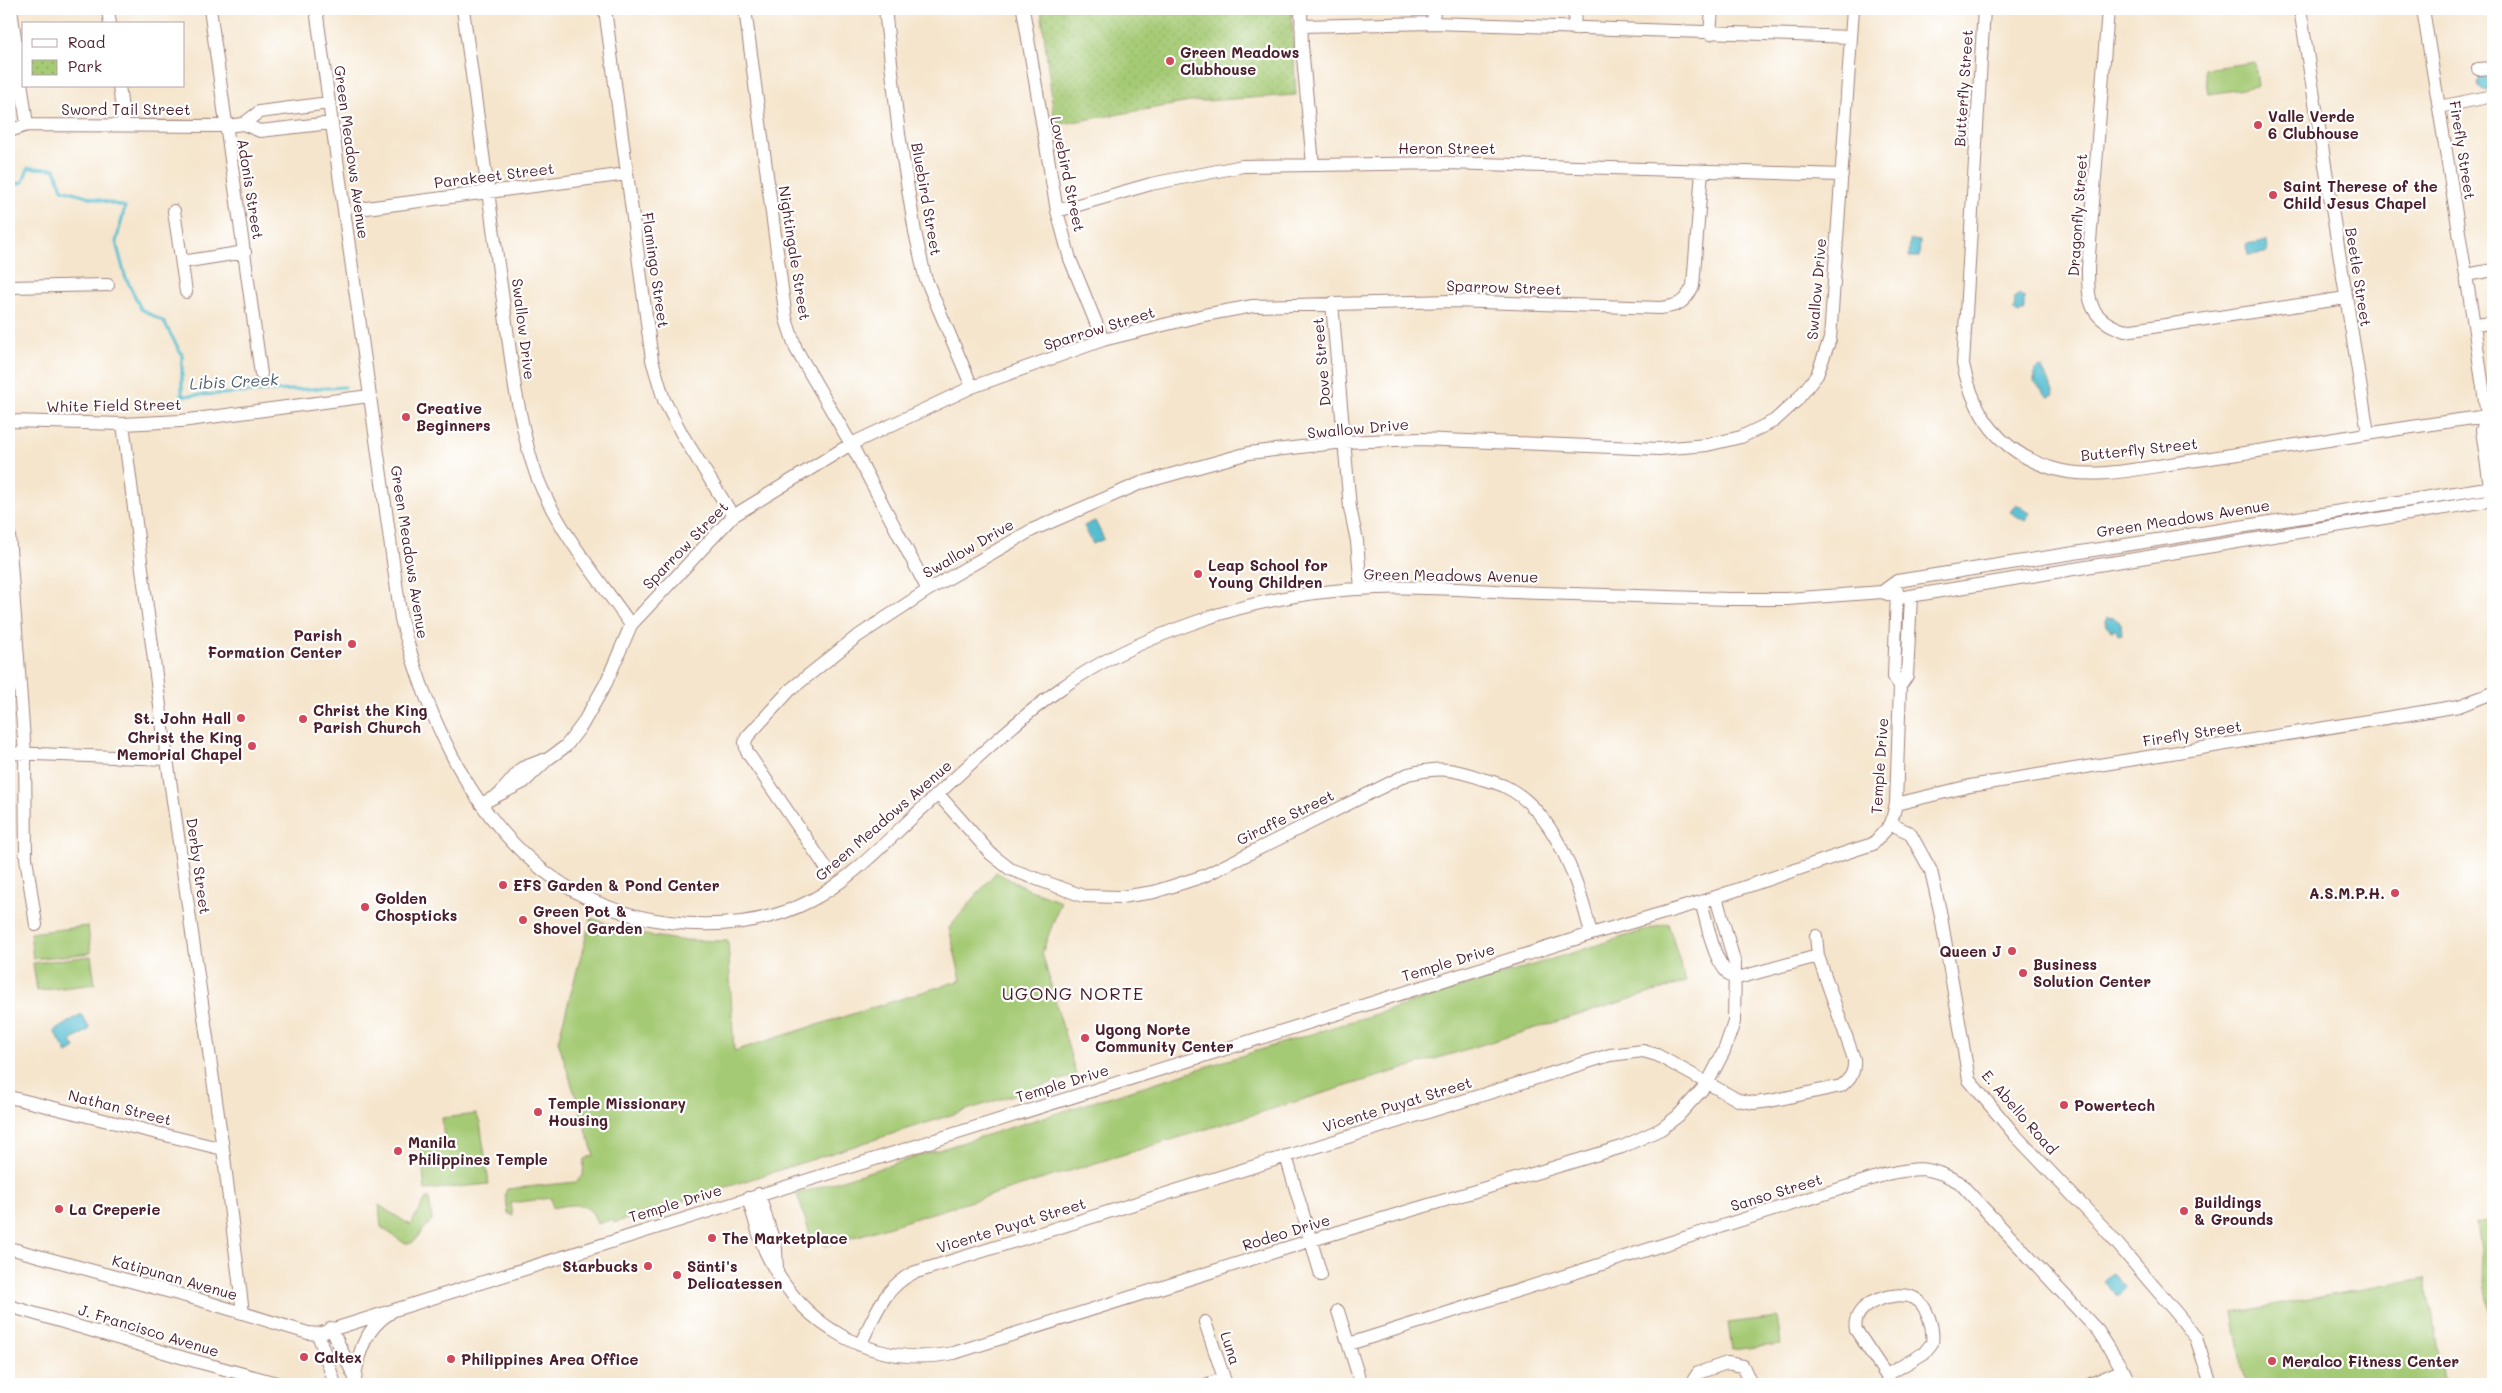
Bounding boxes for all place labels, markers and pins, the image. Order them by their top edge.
place label: Green Meadows Clubhouse [1180,42,1299,79]
marker: Green Meadows Clubhouse [1164,55,1176,67]
place label: Valle Verde 6 Clubhouse [2268,106,2359,143]
marker: Valle Verde 6 Clubhouse [2252,119,2264,131]
place label: Saint Therese of the Child Jesus Chapel [2283,176,2438,213]
marker: Saint Therese of the Child Jesus Chapel [2267,189,2279,201]
place label: Creative Beginners [416,398,491,435]
marker: Creative Beginners [400,411,412,423]
place label: Leap School for Young Children [1208,555,1328,592]
marker: Leap School for Young Children [1192,568,1204,580]
place label: Parish Formation Center [207,625,342,662]
marker: Parish Formation Center [346,638,358,650]
place label: Christ the King Parish Church [313,700,428,737]
place label: St. John Hall [134,708,231,728]
marker: St. John Hall [235,712,247,724]
marker: Christ the King Parish Church [297,713,309,725]
place label: Christ the King Memorial Chapel [117,727,242,764]
marker: Christ the King Memorial Chapel [246,740,258,752]
place label: EFS Garden & Pond Center [513,875,720,895]
marker: EFS Garden & Pond Center [497,879,509,891]
place label: A.S.M.P.H. [2309,883,2385,903]
marker: A.S.M.P.H. [2389,887,2401,899]
place label: Golden Chospticks [375,888,457,925]
marker: Golden Chospticks [359,901,371,913]
place label: Green Pot & Shovel Garden [533,901,642,938]
marker: Green Pot & Shovel Garden [517,914,529,926]
place label: Queen J [1940,941,2002,961]
marker: Queen J [2006,945,2018,957]
place label: Business Solution Center [2033,954,2151,991]
marker: Business Solution Center [2017,967,2029,979]
place label: Ugong Norte Community Center [1095,1019,1234,1056]
marker: Ugong Norte Community Center [1079,1032,1091,1044]
place label: Temple Missionary Housing [548,1093,686,1130]
place label: Powertech [2074,1095,2155,1115]
marker: Powertech [2058,1099,2070,1111]
marker: Temple Missionary Housing [532,1106,544,1118]
place label: Manila Philippines Temple [408,1132,548,1169]
marker: Manila Philippines Temple [392,1145,404,1157]
place label: Buildings & Grounds [2194,1192,2273,1229]
place label: La Creperie [69,1199,160,1219]
marker: La Creperie [53,1203,65,1215]
marker: Buildings & Grounds [2178,1205,2190,1217]
place label: The Marketplace [722,1228,847,1248]
marker: The Marketplace [706,1232,718,1244]
place label: Starbucks [562,1256,638,1276]
place label: Sänti's Delicatessen [687,1256,782,1293]
marker: Starbucks [642,1260,654,1272]
marker: Sänti's Delicatessen [671,1269,683,1281]
place label: Caltex [314,1347,362,1367]
place label: Philippines Area Office [461,1349,639,1369]
marker: Caltex [298,1351,310,1363]
place label: Meralco Fitness Center [2282,1351,2459,1371]
marker: Philippines Area Office [445,1353,457,1365]
marker: Meralco Fitness Center [2266,1355,2278,1367]

